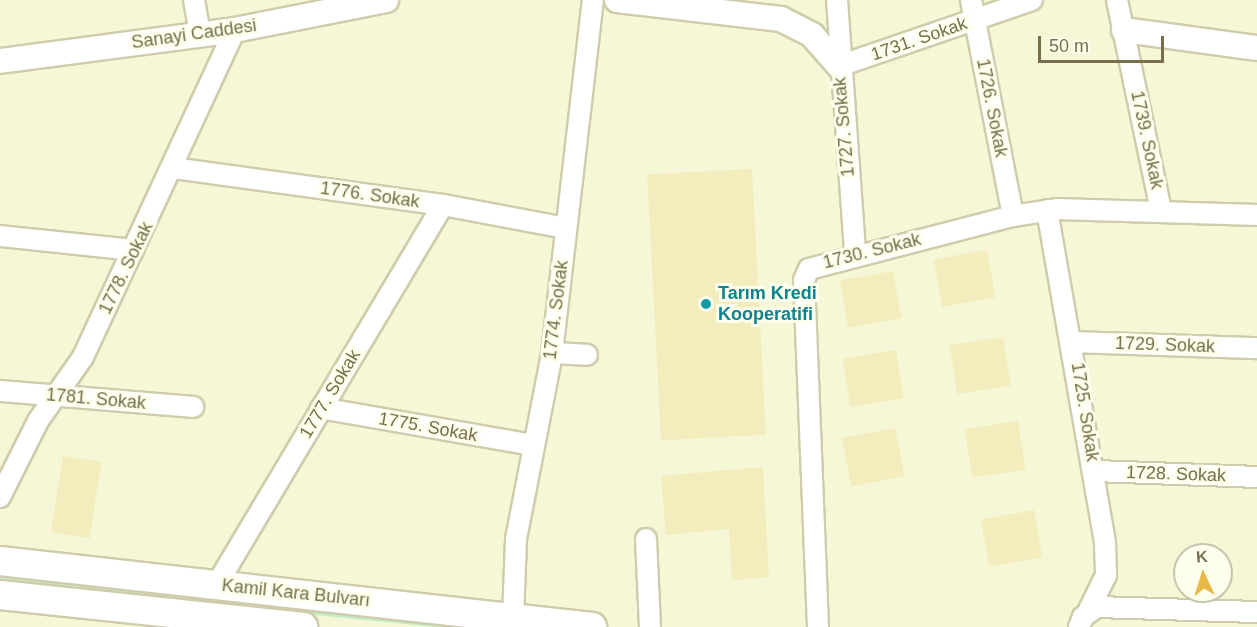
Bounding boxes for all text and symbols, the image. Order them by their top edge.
street label: 1731. Sokak [868,12,970,66]
street label: Sanayi Caddesi [130,15,258,53]
scale bar [1041,24,1167,62]
text: 50 m [1049,36,1089,56]
street label: 1726. Sokak [972,57,1012,159]
street label: 1727. Sokak [829,76,859,178]
street label: 1739. Sokak [1126,89,1168,191]
street label: 1776. Sokak [319,177,421,213]
street label: 1778. Sokak [94,218,158,318]
street label: 1730. Sokak [821,228,923,274]
street label: 1774. Sokak [539,259,573,361]
place label: Tarım Kredi Kooperatifi [718,283,817,326]
marker: Tarım Kredi Kooperatifi [699,297,713,311]
street label: 1729. Sokak [1115,332,1215,358]
street label: 1777. Sokak [295,346,365,442]
street label: 1725. Sokak [1067,361,1103,463]
street label: 1781. Sokak [45,384,147,414]
street label: 1775. Sokak [377,408,479,446]
street label: 1728. Sokak [1126,461,1226,487]
north arrow [1173,543,1233,603]
text: K [1195,548,1208,565]
street label: Kamil Kara Bulvarı [221,574,371,612]

